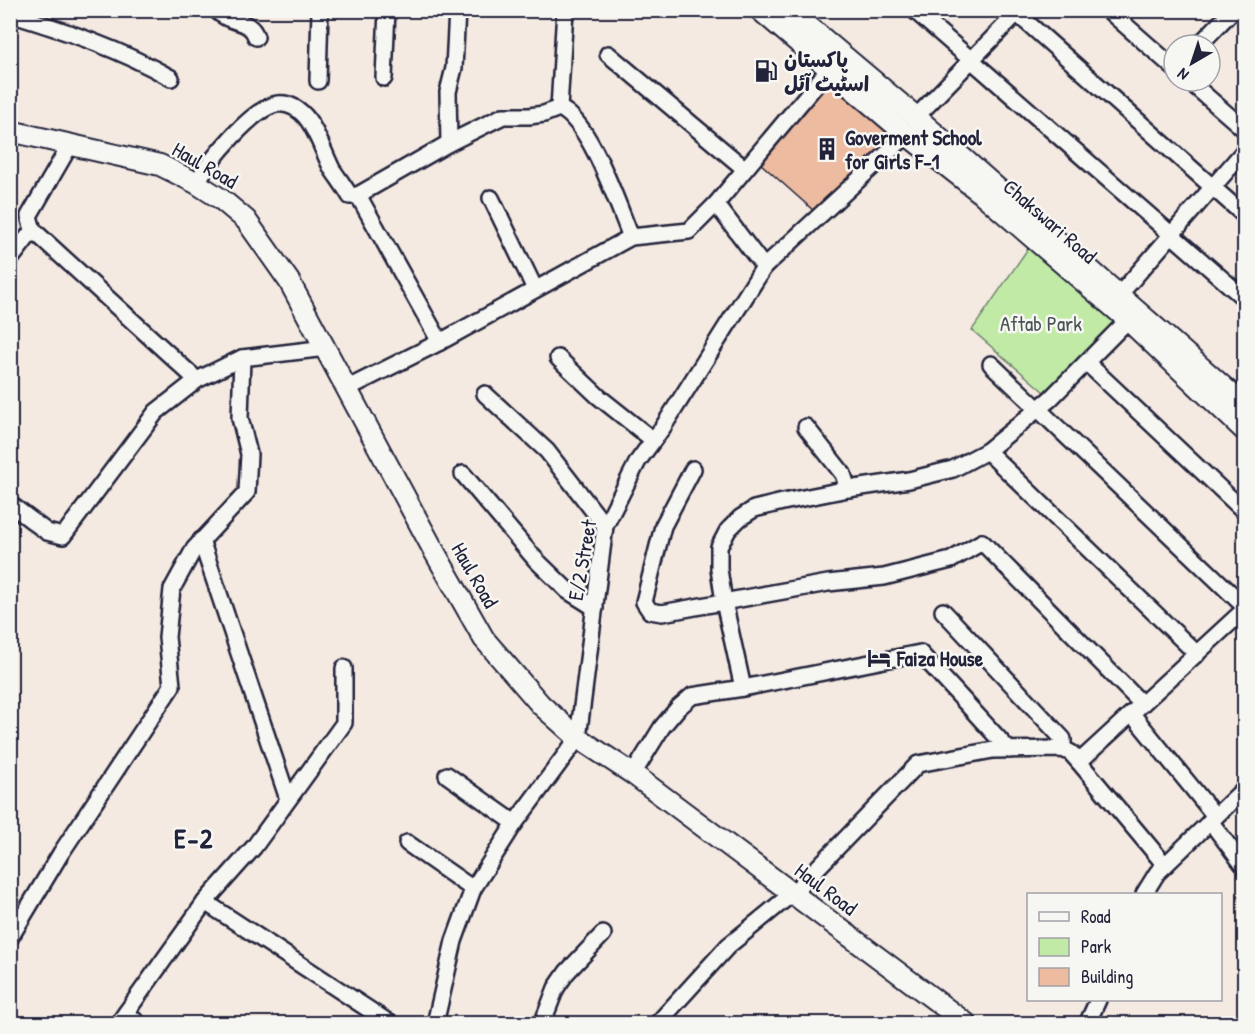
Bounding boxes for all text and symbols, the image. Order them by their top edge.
north arrow [1162,33,1222,93]
place label: پاکستان اسٹیٹ آئل [784,45,869,98]
fuel station icon: پاکستان اسٹیٹ آئل [753,58,779,84]
text: N [1172,63,1193,86]
place label: Goverment School for Girls F-1 [845,123,982,176]
street label: Haul Road [167,135,243,195]
building icon: Goverment School for Girls F-1 [814,136,840,162]
street label: Chakswari Road [997,172,1103,270]
park label: Aftab Park [1000,309,1082,338]
street label: E/2 Street [561,516,604,603]
street label: Haul Road [445,537,505,613]
place label: Faiza House [896,644,984,673]
hotel icon: Faiza House [866,645,892,671]
district label: E-2 [174,820,214,856]
street label: Haul Road [789,856,863,922]
legend [1027,893,1222,1001]
text: Road [1081,904,1111,929]
text: Park [1081,934,1112,959]
text: Building [1081,964,1133,989]

